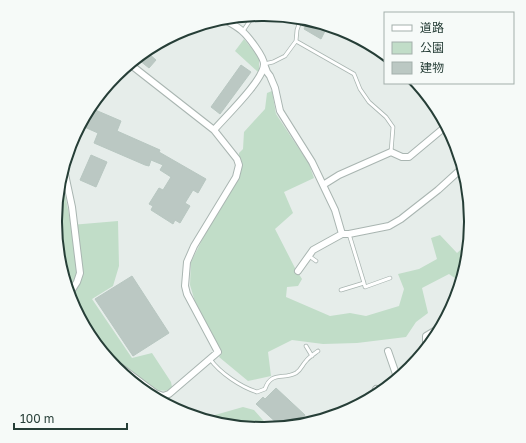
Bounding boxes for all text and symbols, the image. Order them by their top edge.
legend [384,12,514,84]
text: 道路 [420,20,444,35]
text: 公園 [420,40,444,55]
text: 建物 [420,60,444,75]
scale bar [14,405,127,431]
text: 100 m [20,411,54,426]

